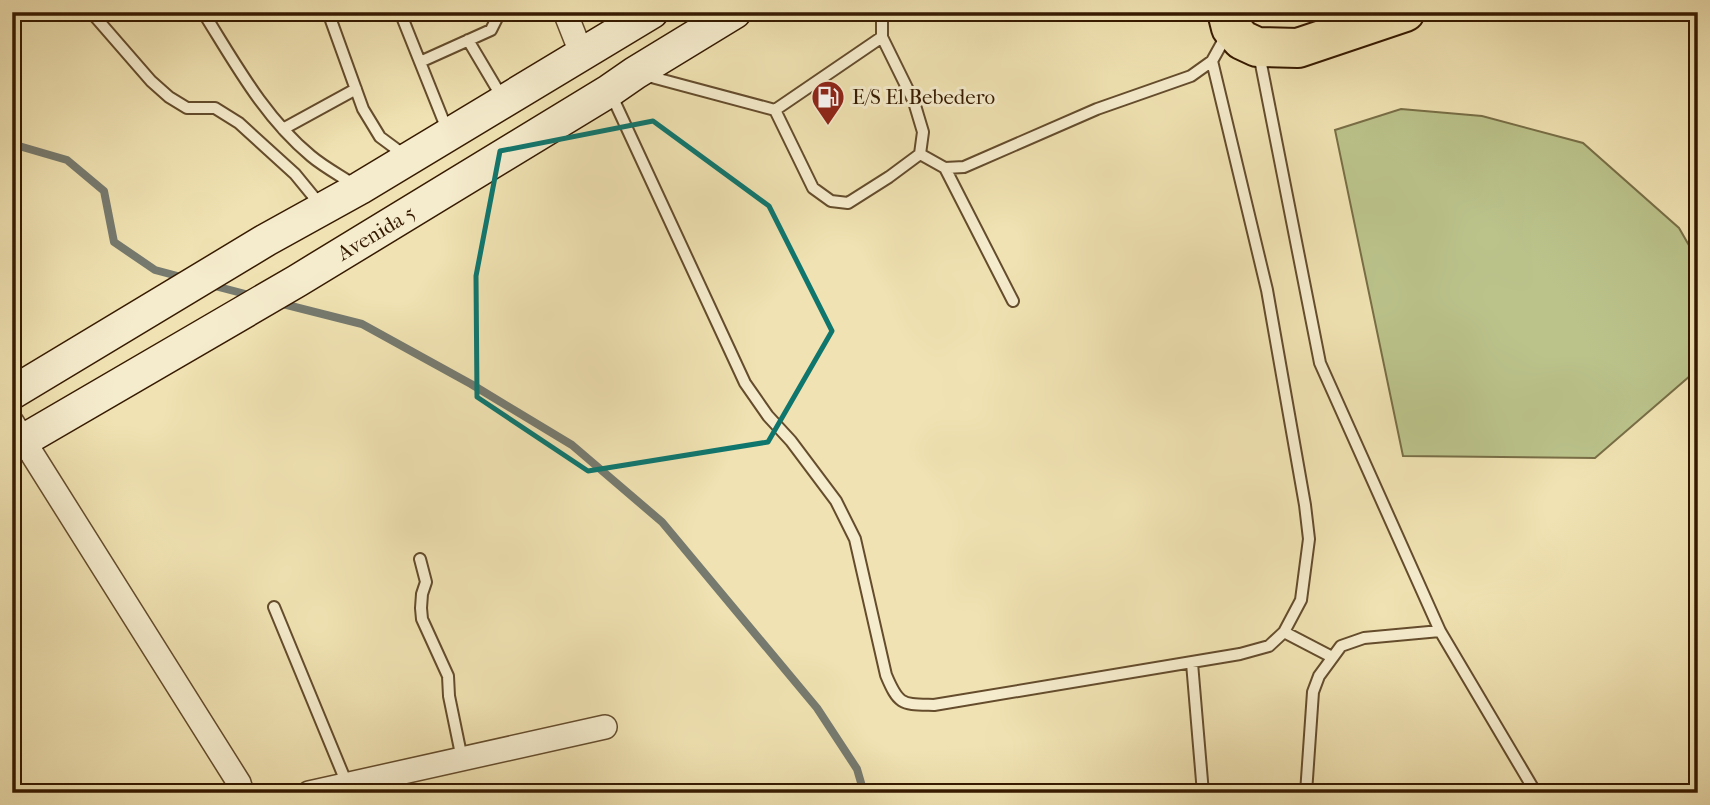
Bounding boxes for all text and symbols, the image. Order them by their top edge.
fuel station icon: E/S El Bebedero [809,78,847,127]
place label: E/S El Bebedero [852,85,995,109]
street label: Avenida 5 [332,200,419,266]

